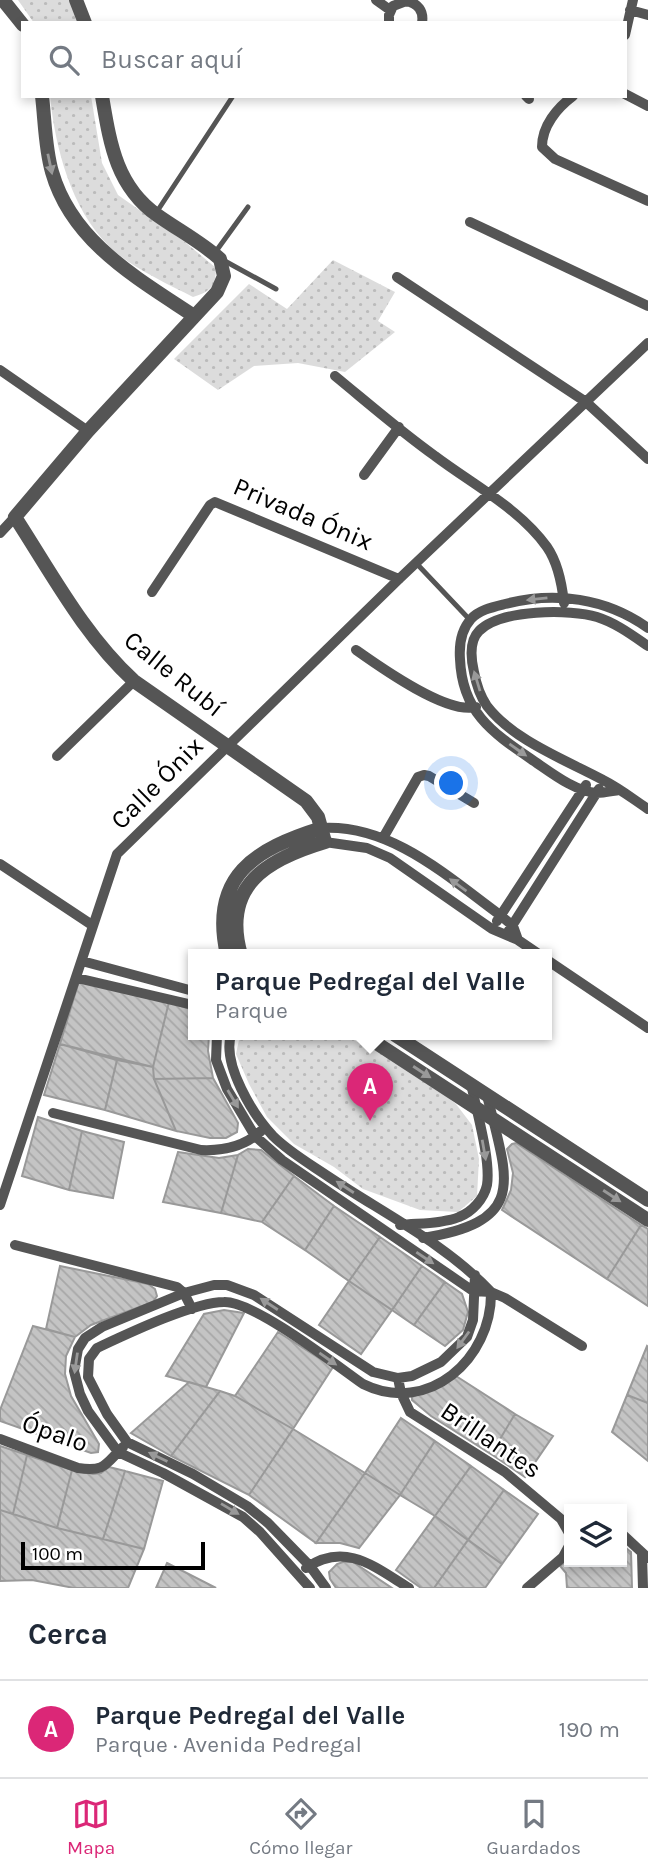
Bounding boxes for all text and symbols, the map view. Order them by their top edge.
search box [21,21,627,98]
icon: search [45,41,83,79]
text: Buscar aquí [101,44,243,75]
one-way arrow [45,153,56,175]
street label: Privada Ónix [229,470,378,557]
one-way arrow [526,593,548,604]
street label: Calle Rubí [118,624,230,724]
one-way arrow [471,671,481,692]
street label: Calle Ónix [104,730,210,836]
one-way arrow [509,743,527,757]
your location [434,766,468,800]
one-way arrow [449,878,467,892]
popup [188,949,552,1040]
text: Parque Pedregal del Valle [215,966,525,997]
text: Parque [215,997,288,1024]
pin: A [347,1063,393,1121]
one-way arrow [412,1065,431,1078]
one-way arrow [227,1090,239,1109]
one-way arrow [478,1139,489,1161]
one-way arrow [336,1180,354,1194]
one-way arrow [602,1190,622,1203]
one-way arrow [416,1251,434,1265]
one-way arrow [260,1298,279,1311]
one-way arrow [456,1331,470,1349]
one-way arrow [70,1352,81,1374]
one-way arrow [319,1352,337,1366]
street label: Brillantes [435,1395,547,1485]
street label: Ópalo [18,1406,92,1459]
one-way arrow [148,1452,169,1463]
one-way arrow [220,1503,239,1515]
map controls [564,1504,627,1567]
button: layers [564,1504,627,1567]
scale bar [21,1539,205,1571]
text: 100 m [32,1543,83,1565]
text: Cerca [28,1616,108,1652]
text: Parque Pedregal del Valle [95,1700,405,1731]
text: A [44,1716,58,1743]
text: 190 m [558,1716,620,1743]
text: Parque · Avenida Pedregal [95,1731,362,1758]
tab: Mapa [67,1795,115,1859]
tab: Cómo llegar [249,1795,352,1859]
tab: Guardados [487,1795,581,1859]

